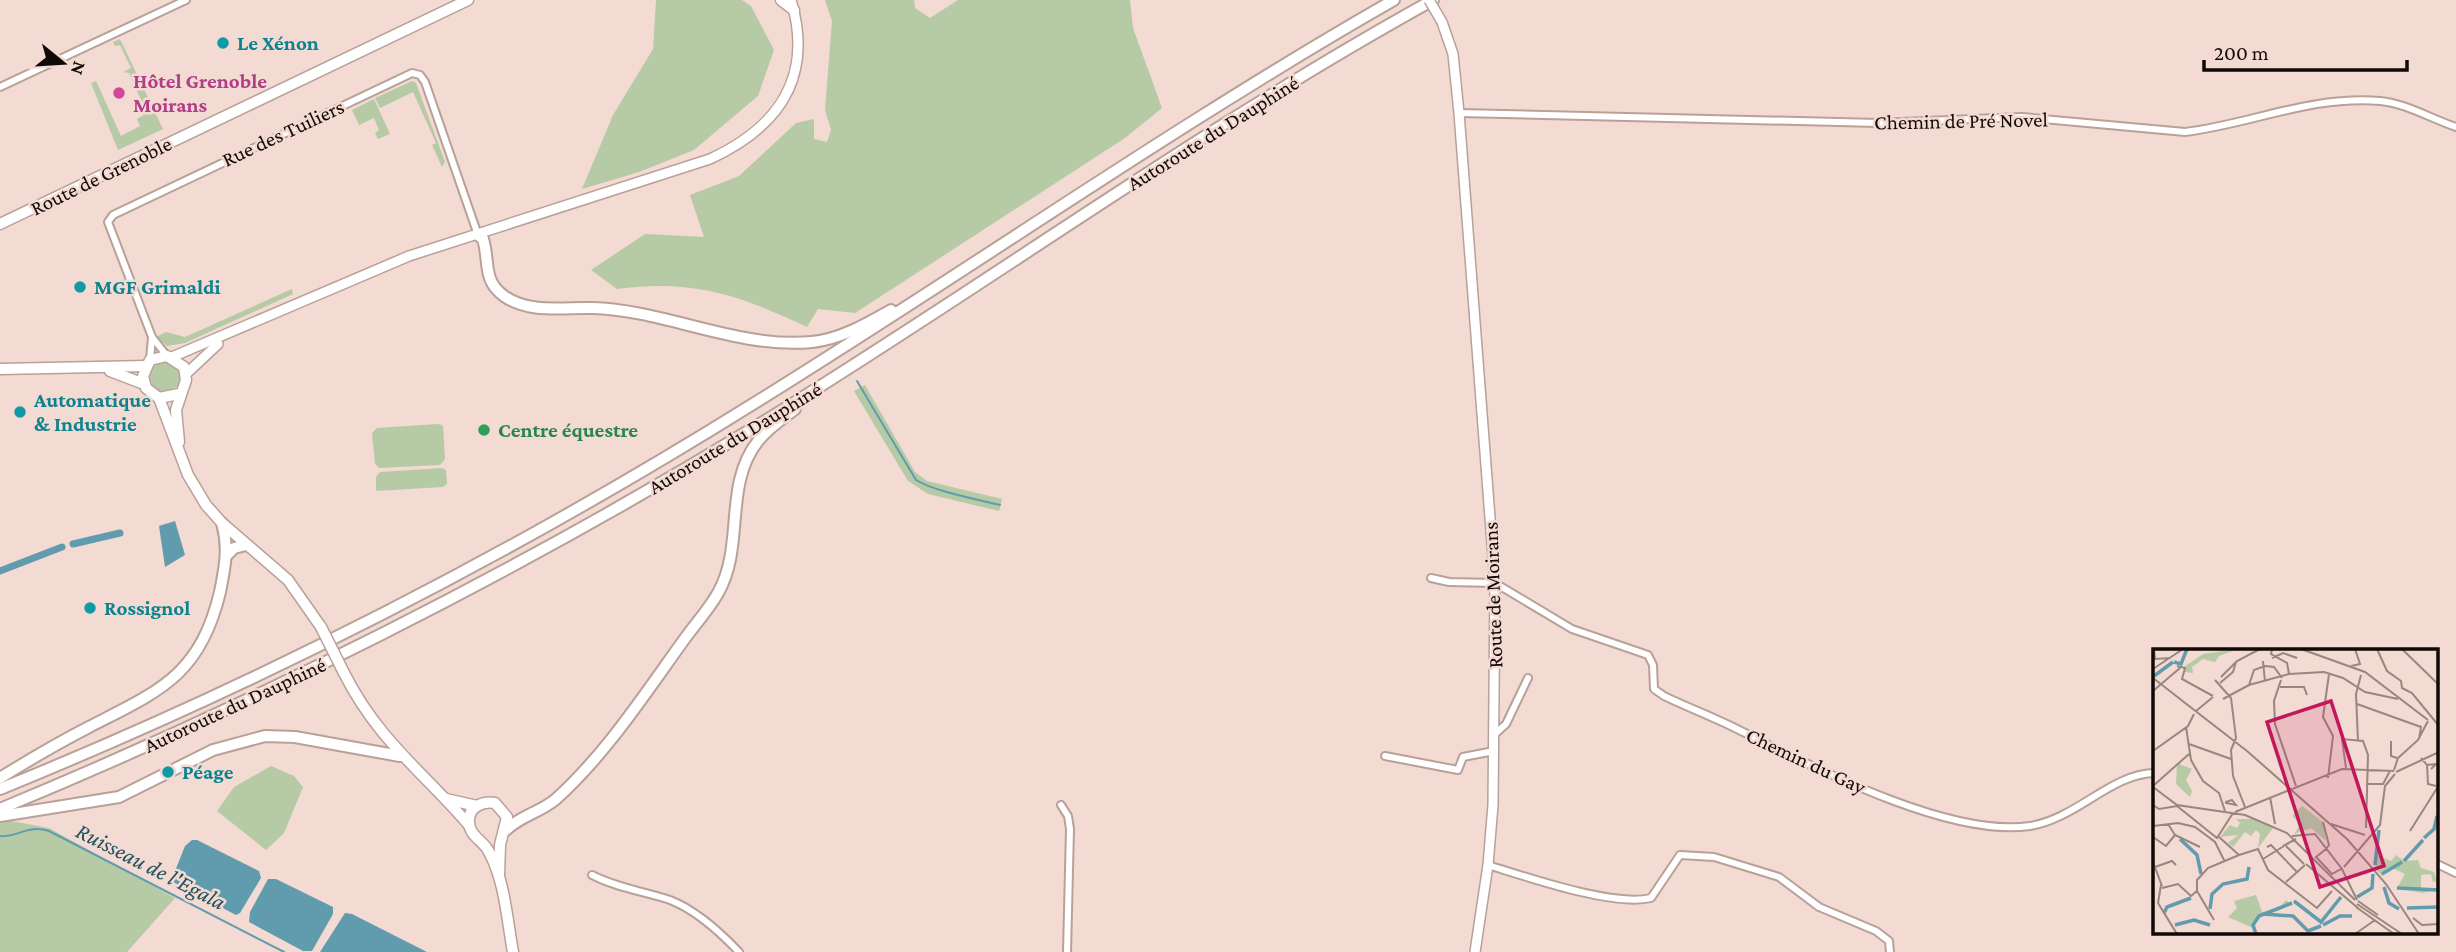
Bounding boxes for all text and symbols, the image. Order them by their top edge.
north arrow [28,28,98,98]
scale bar [2204,28,2407,72]
place label: Le Xénon [237,31,319,55]
marker: Le Xénon [215,35,231,51]
text: 200 m [2214,41,2269,65]
text: N [67,59,91,78]
place label: Hôtel Grenoble Moirans [133,69,267,117]
street label: Autoroute du Dauphiné [1123,70,1303,196]
marker: Hôtel Grenoble Moirans [111,85,127,101]
street label: Rue des Tuiliers [218,94,348,172]
street label: Chemin de Pré Novel [1874,107,2048,135]
street label: Route de Grenoble [27,131,175,221]
place label: MGF Grimaldi [94,275,221,299]
marker: MGF Grimaldi [72,279,88,295]
street label: Autoroute du Dauphiné [644,377,826,499]
place label: Automatique & Industrie [33,388,151,436]
marker: Automatique & Industrie [12,404,28,420]
place label: Centre équestre [498,418,638,442]
marker: Centre équestre [476,422,492,438]
street label: Route de Moirans [1478,521,1508,669]
place label: Rossignol [104,596,190,620]
marker: Rossignol [82,600,98,616]
inset map [2153,649,2438,934]
street label: Autoroute du Dauphiné [140,652,330,758]
street label: Chemin du Gay [1742,723,1870,799]
place label: Péage [182,760,234,784]
marker: Péage [160,764,176,780]
water label: Ruisseau de l'Egala [72,817,230,915]

